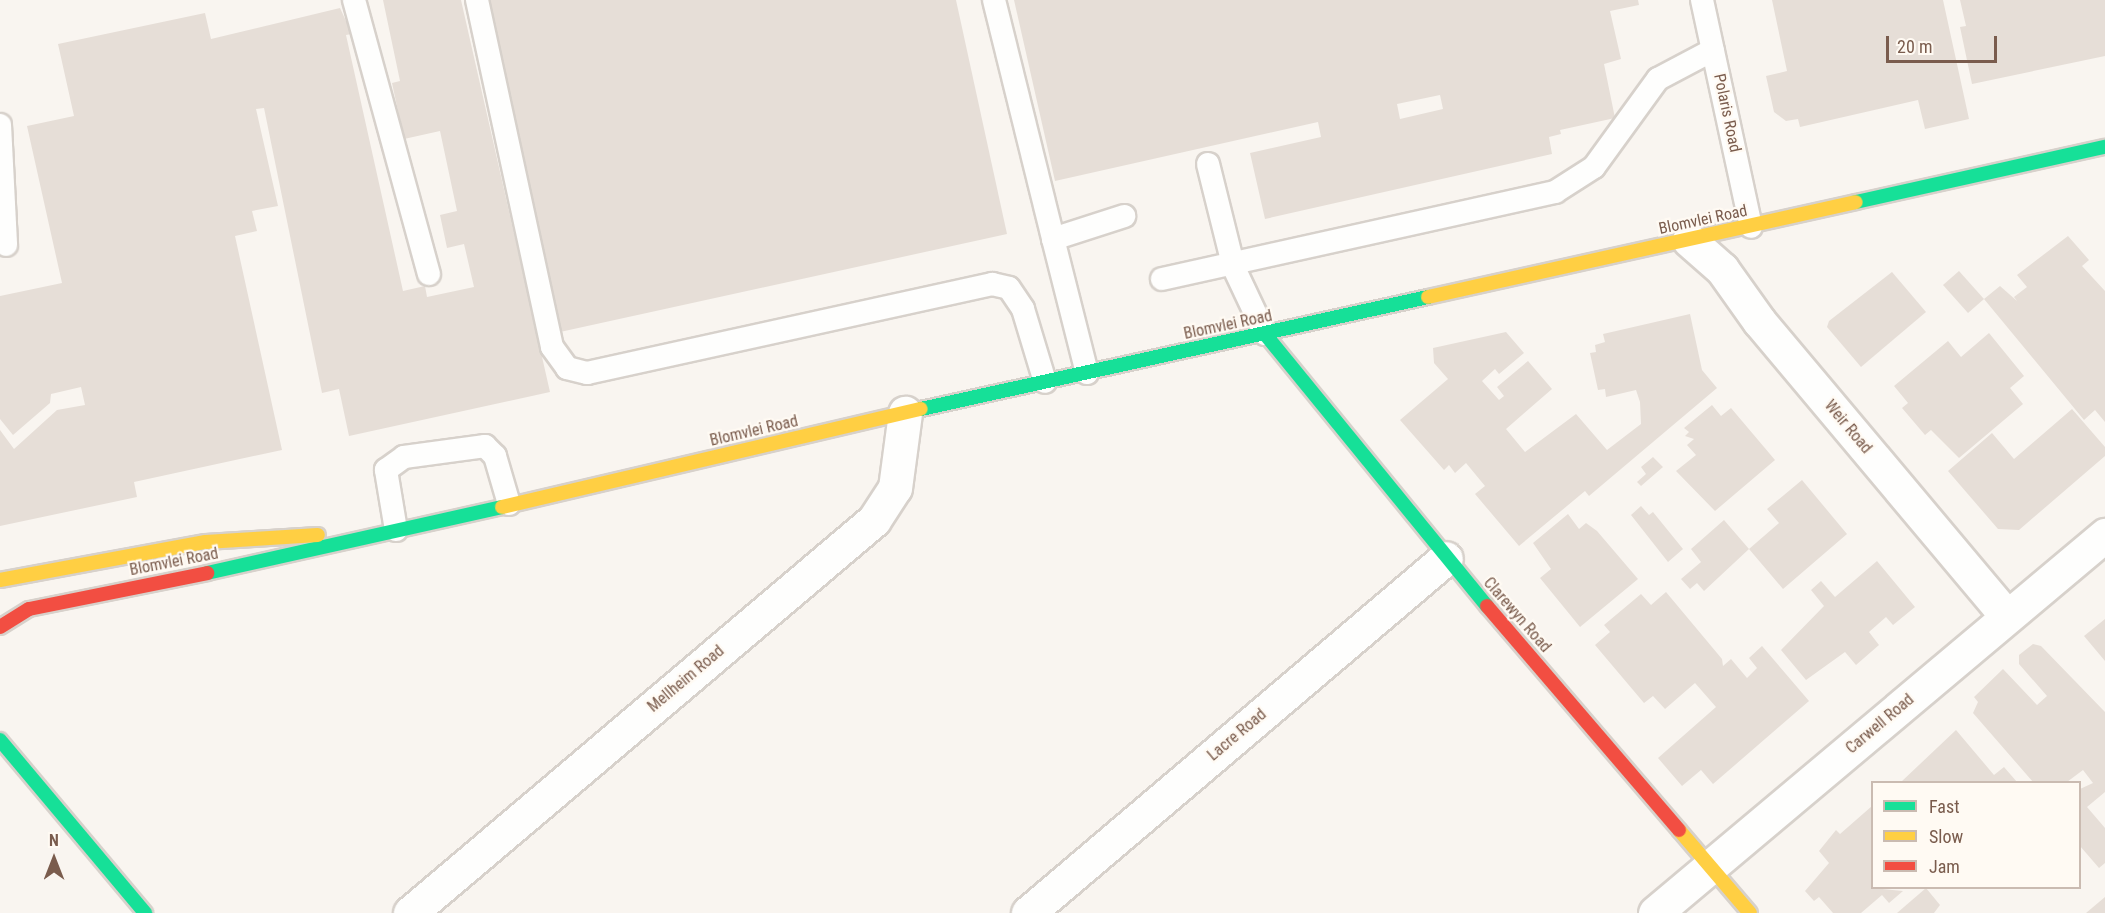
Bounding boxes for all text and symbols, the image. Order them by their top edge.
scale bar [1889,24,2000,62]
text: 20 m [1897,36,1932,57]
street label: Polaris Road [1709,72,1745,154]
street label: Blomvlei Road [1657,201,1749,239]
street label: Blomvlei Road [1182,306,1274,344]
street label: Weir Road [1820,396,1876,458]
street label: Blomvlei Road [708,412,800,450]
street label: Blomvlei Road [128,544,220,580]
street label: Clarewyn Road [1479,574,1555,656]
street label: Mellheim Road [644,642,728,716]
street label: Carwell Road [1842,690,1918,758]
street label: Lacre Road [1204,705,1270,765]
legend [1871,781,2081,889]
text: Fast [1929,796,1960,817]
text: Slow [1929,826,1963,847]
north arrow [24,829,84,889]
text: N [49,831,59,850]
text: Jam [1929,856,1960,877]

